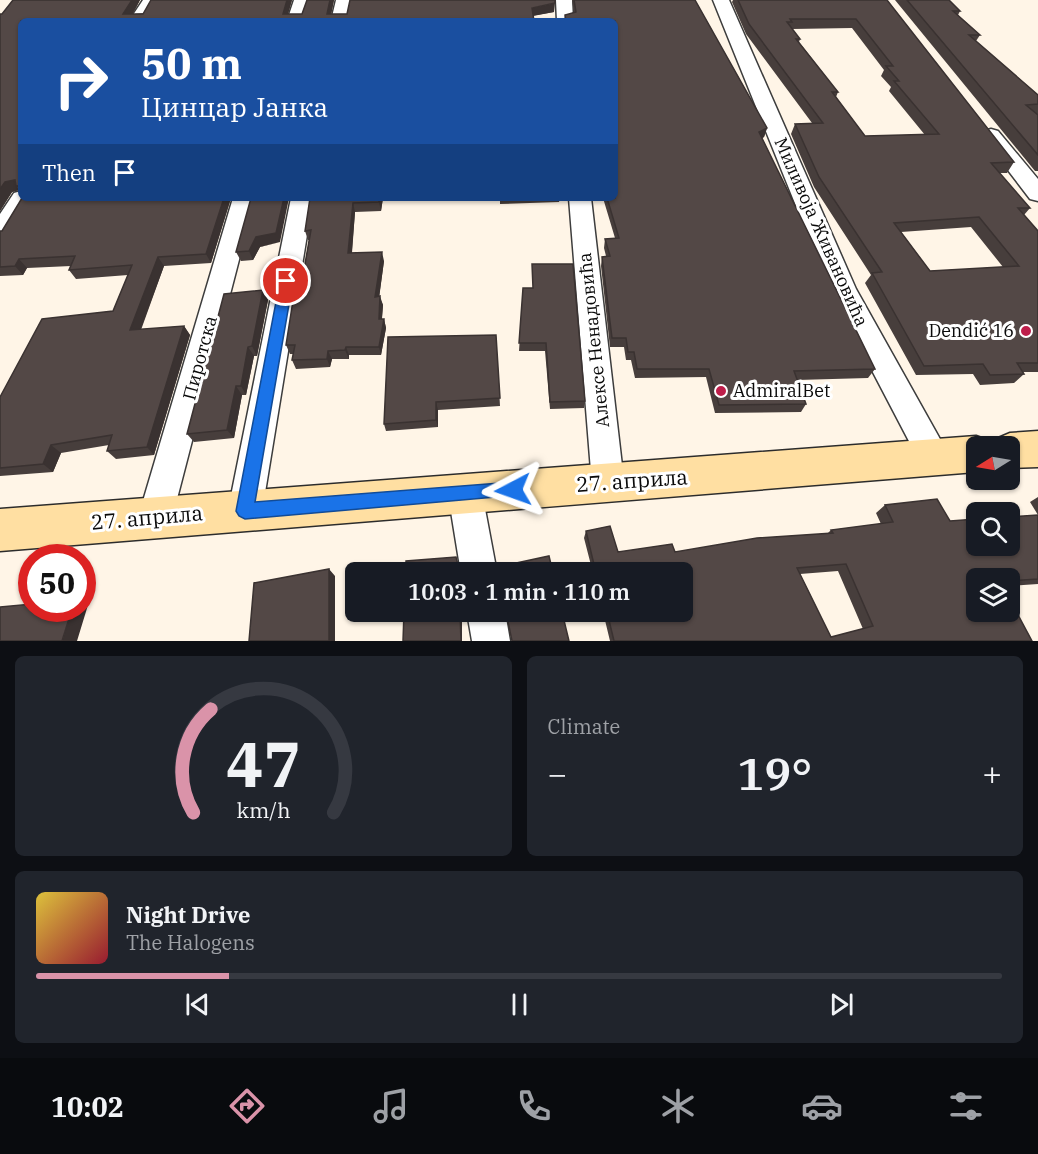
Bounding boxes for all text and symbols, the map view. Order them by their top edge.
text: 50 m [141,36,242,91]
icon: right [42,42,120,120]
text: Цинцар Јанка [141,89,328,124]
street label: Миливоја Живановића [769,134,874,330]
icon: arrive [108,156,141,189]
text: Then [42,158,96,187]
street label: Алексе Ненадовића [573,251,614,429]
pin [260,255,311,306]
icon: arrive [269,264,302,297]
street label: Пиротска [177,313,222,403]
place label: Dendić 16 [928,319,1014,342]
marker: Dendić 16 [1019,324,1033,338]
place label: AdmiralBet [733,379,830,402]
marker: AdmiralBet [714,384,728,398]
north arrow [966,436,1020,490]
map controls [966,436,1020,622]
position arrow [481,458,545,522]
street label: 27. априла [575,462,689,498]
street label: 27. априла [90,498,204,536]
button: search [966,502,1020,556]
speed limit sign: 50 [18,544,96,622]
button: layers [966,568,1020,622]
text: 10:03 · 1 min · 110 m [408,577,630,606]
text: Climate [548,713,620,740]
text: 47 [226,723,301,804]
text: 19° [737,744,812,802]
text: − [548,752,567,795]
text: + [982,752,1002,795]
text: km/h [236,796,290,824]
text: Night Drive [126,900,251,929]
text: The Halogens [126,929,255,956]
icon: previous [181,988,214,1021]
icon: pause [503,988,536,1021]
icon: next [825,988,858,1021]
icon: directions [226,1085,268,1127]
icon: music [370,1085,412,1127]
icon: phone [513,1085,555,1127]
icon: climate [657,1085,699,1127]
icon: car [801,1085,843,1127]
icon: filters [945,1085,987,1127]
text: 10:02 [51,1089,124,1124]

